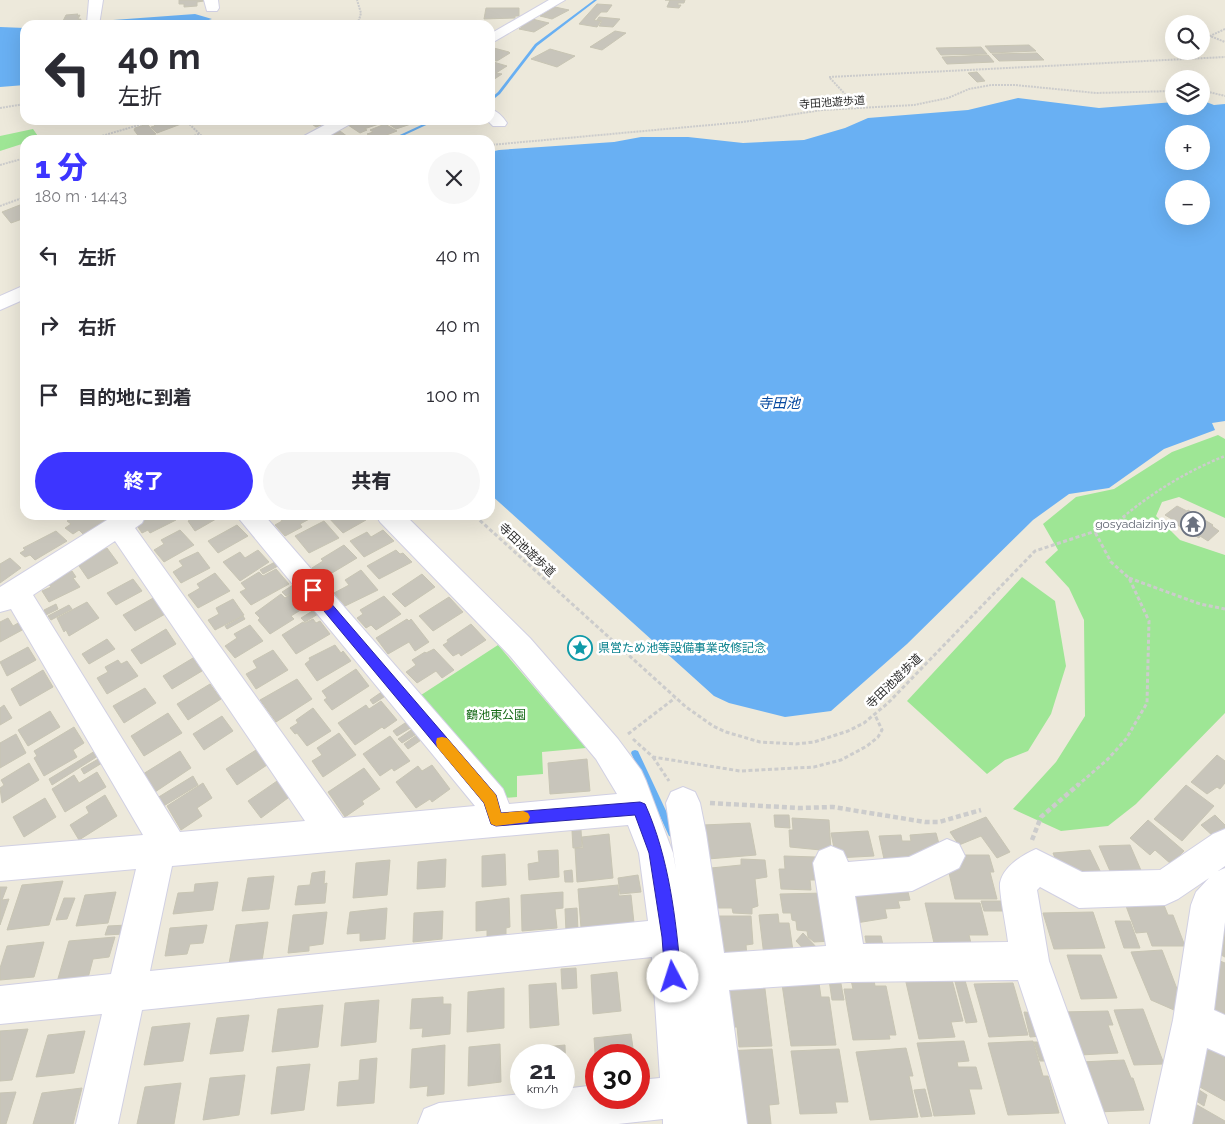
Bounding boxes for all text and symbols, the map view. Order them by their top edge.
map controls [1165,15,1210,225]
button: search [1165,15,1210,60]
text: 40 m [118,36,200,77]
icon: left [35,40,100,105]
button: layers [1165,70,1210,115]
text: 左折 [118,83,162,109]
street label: 寺田池遊歩道 [799,94,865,111]
button: + [1165,125,1210,170]
text: 1 分 [35,150,88,185]
button: close [428,152,480,204]
button: − [1165,180,1210,225]
text: 180 m · 14:43 [35,187,127,206]
icon: left [35,241,63,269]
text: 40 m [436,244,480,266]
text: 左折 [78,246,116,268]
icon: right [35,311,63,339]
text: 40 m [436,314,480,336]
text: 右折 [78,316,116,338]
icon: arrive [35,381,63,409]
text: 100 m [426,384,480,406]
text: 目的地に到着 [78,386,192,408]
water label: 寺田池 [758,395,802,411]
button: 終了 [35,452,253,510]
button: 共有 [263,452,480,510]
temple icon: gosyadaizinjya [1180,511,1206,537]
place label: gosyadaizinjya [1095,517,1176,531]
street label: 寺田池遊歩道 [496,520,558,580]
pin [292,569,334,611]
icon: arrive [299,576,327,604]
place icon: 県営ため池等設備事業改修記念 [567,635,593,661]
place label: 県営ため池等設備事業改修記念 [598,641,766,655]
street label: 寺田池遊歩道 [863,651,925,711]
park label: 鶴池東公園 [466,708,526,722]
position arrow [646,950,698,1002]
speed limit sign: 30 [585,1044,650,1109]
text: 21 [529,1055,556,1085]
text: km/h [527,1082,558,1096]

